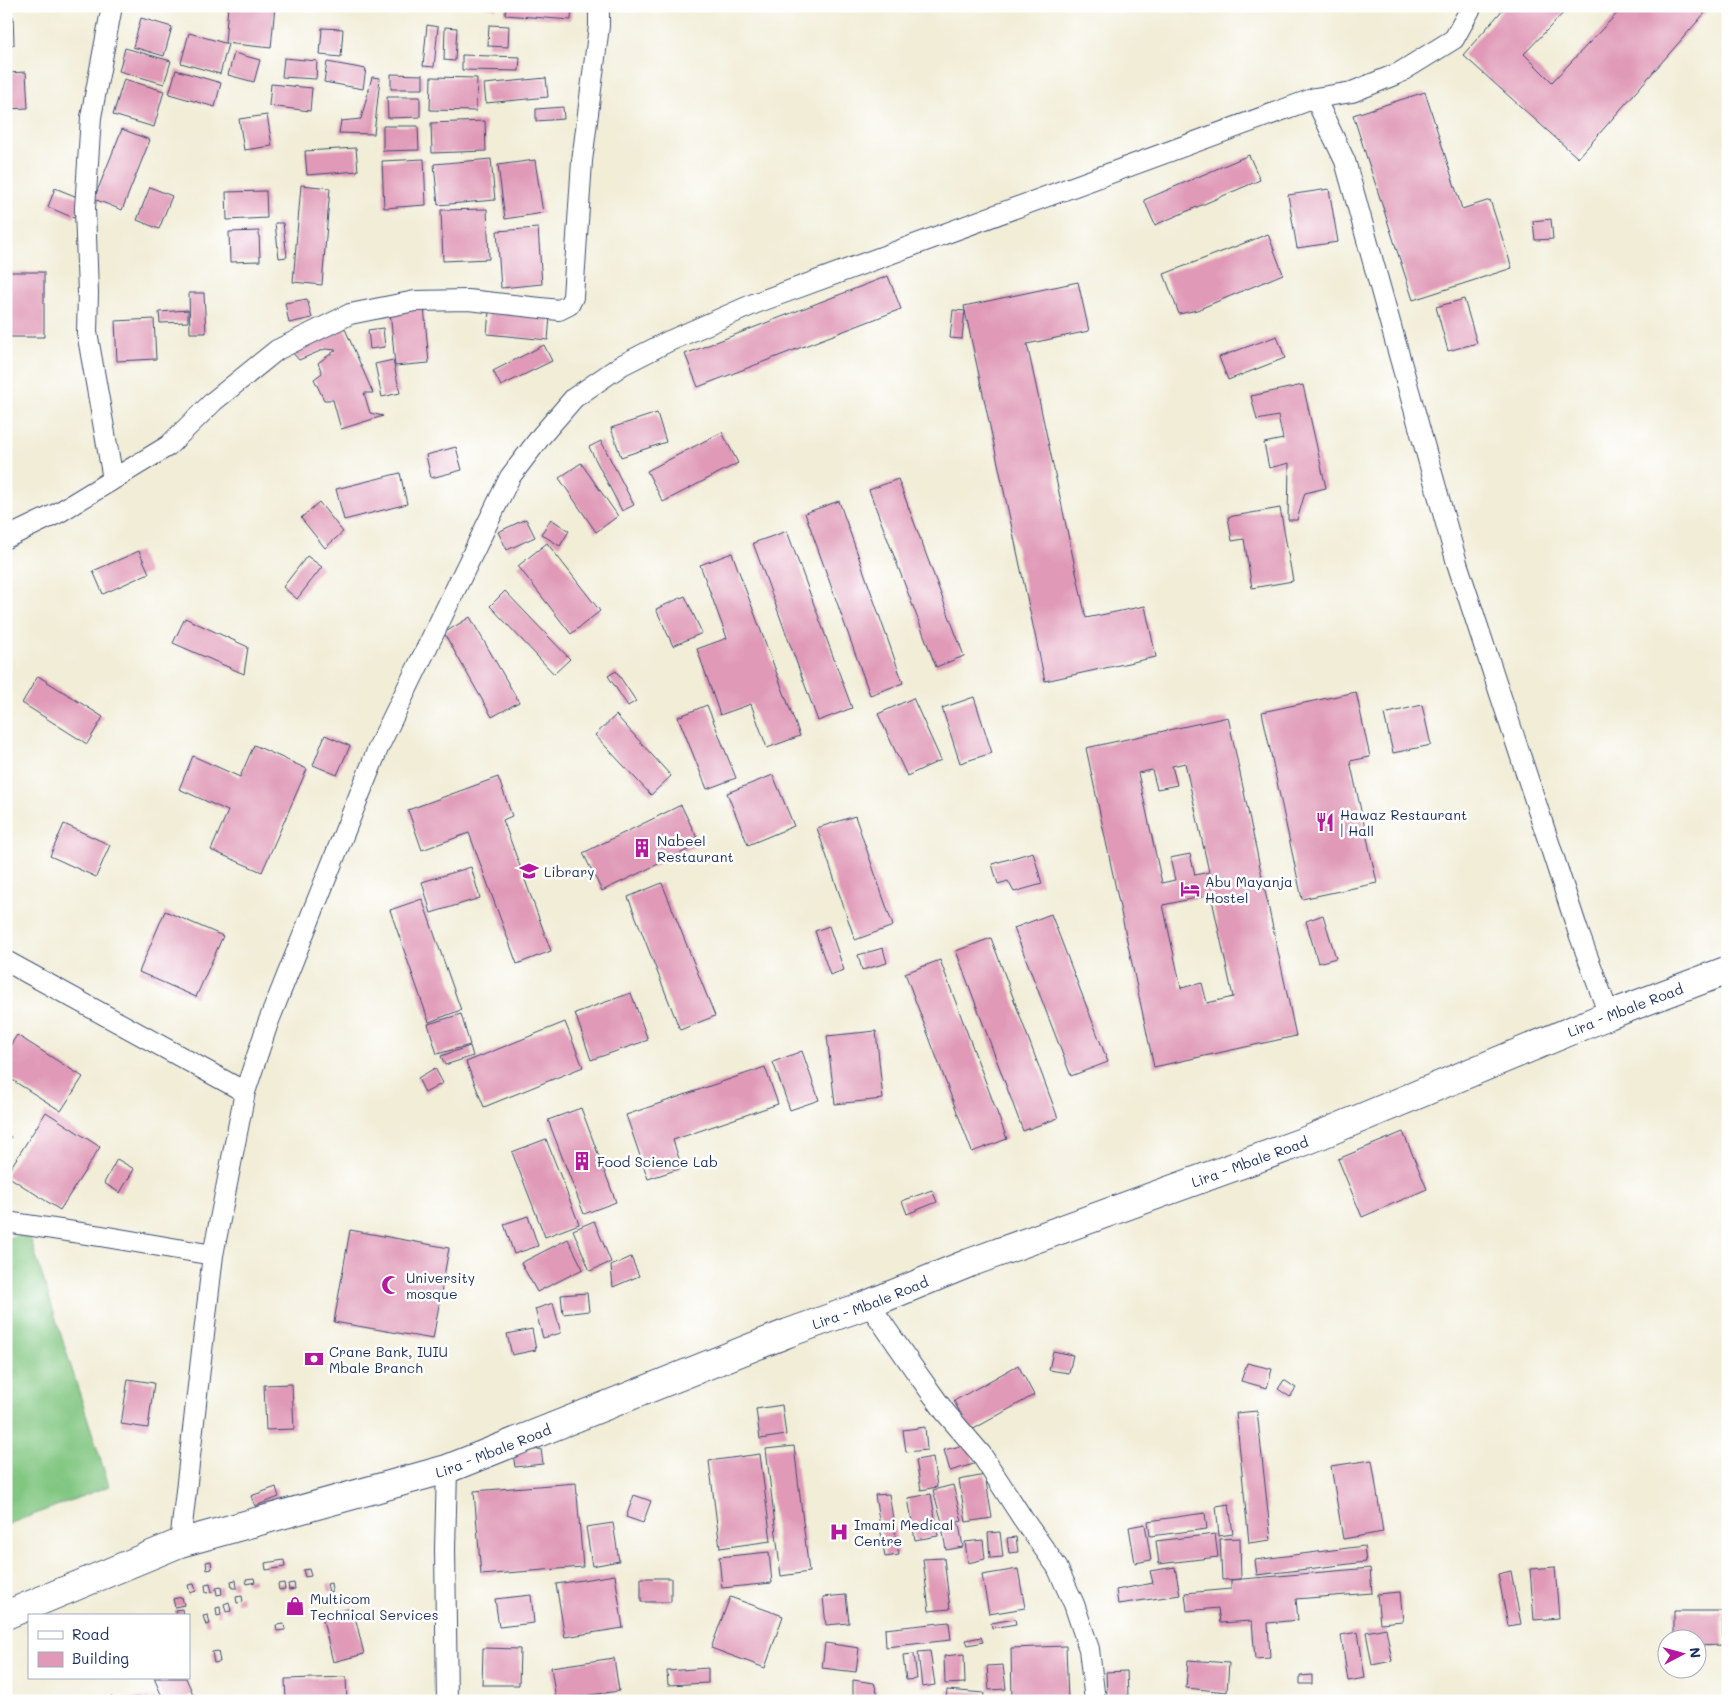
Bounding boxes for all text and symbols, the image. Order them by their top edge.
place label: Hawaz Restaurant | Hall [1340,805,1467,840]
restaurant icon: Hawaz Restaurant | Hall [1314,811,1336,833]
place label: Nabeel Restaurant [657,831,734,866]
building icon: Nabeel Restaurant [631,837,653,859]
school or university icon: Library [518,860,540,882]
place label: Library [544,862,595,881]
place label: Abu Mayanja Hostel [1205,872,1293,907]
hotel icon: Abu Mayanja Hostel [1179,878,1201,900]
street label: Lira - Mbale Road [1564,978,1686,1041]
street label: Lira - Mbale Road [1189,1131,1311,1191]
building icon: Food Science Lab [571,1150,593,1172]
place label: Food Science Lab [597,1152,718,1171]
place label: University mosque [406,1268,475,1303]
street label: Lira - Mbale Road [809,1271,931,1333]
mosque icon: University mosque [380,1274,402,1296]
place label: Crane Bank, IUIU Mbale Branch [329,1342,448,1377]
bank icon: Crane Bank, IUIU Mbale Branch [303,1348,325,1370]
street label: Lira - Mbale Road [433,1419,554,1481]
place label: Imami Medical Centre [854,1515,953,1550]
hospital icon: Imami Medical Centre [828,1521,850,1543]
place label: Multicom Technical Services [310,1589,439,1624]
shop icon: Multicom Technical Services [284,1595,306,1617]
legend [28,1614,190,1680]
text: Road [72,1624,109,1644]
north arrow [1656,1630,1706,1680]
text: N [1685,1646,1705,1659]
text: Building [72,1648,129,1668]

